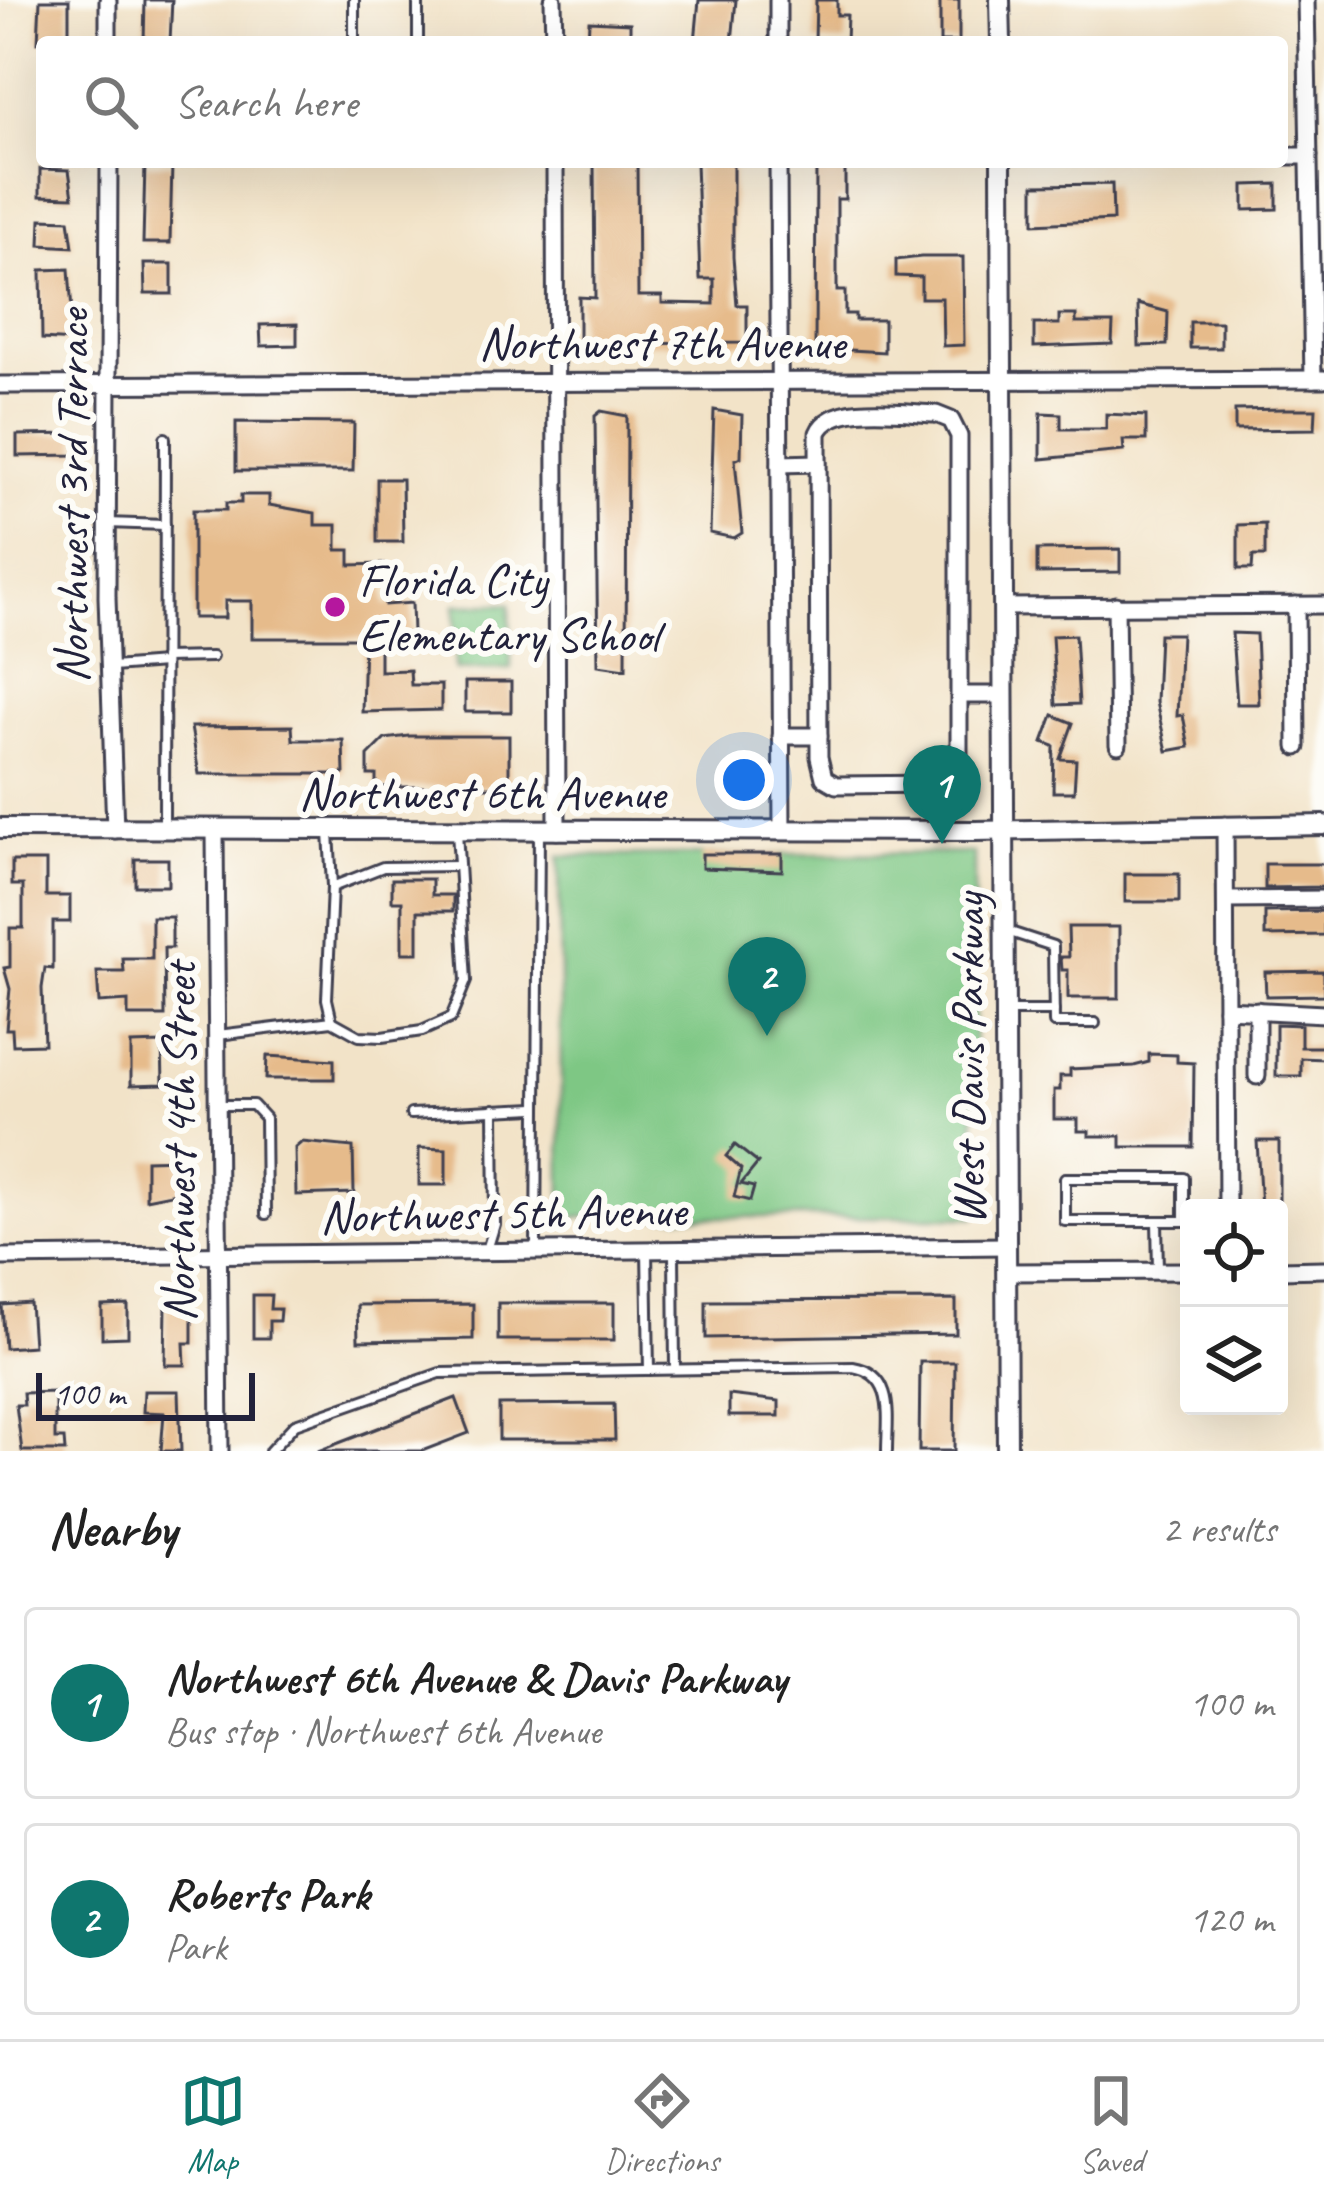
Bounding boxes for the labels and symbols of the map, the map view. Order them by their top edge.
street label: Northwest 3rd Terrace [42,306,102,683]
street label: Northwest 7th Avenue [479,313,849,373]
place label: Florida City Elementary School [359,550,667,665]
marker: Florida City Elementary School [322,594,348,620]
pin: 1 [903,745,981,844]
your location [714,750,774,810]
street label: Northwest 6th Avenue [299,763,669,823]
street label: West Davis Parkway [938,889,998,1225]
pin: 2 [728,937,806,1036]
street label: Northwest 4th Street [149,958,209,1322]
street label: Northwest 5th Avenue [319,1180,690,1246]
scale bar [36,1367,255,1420]

